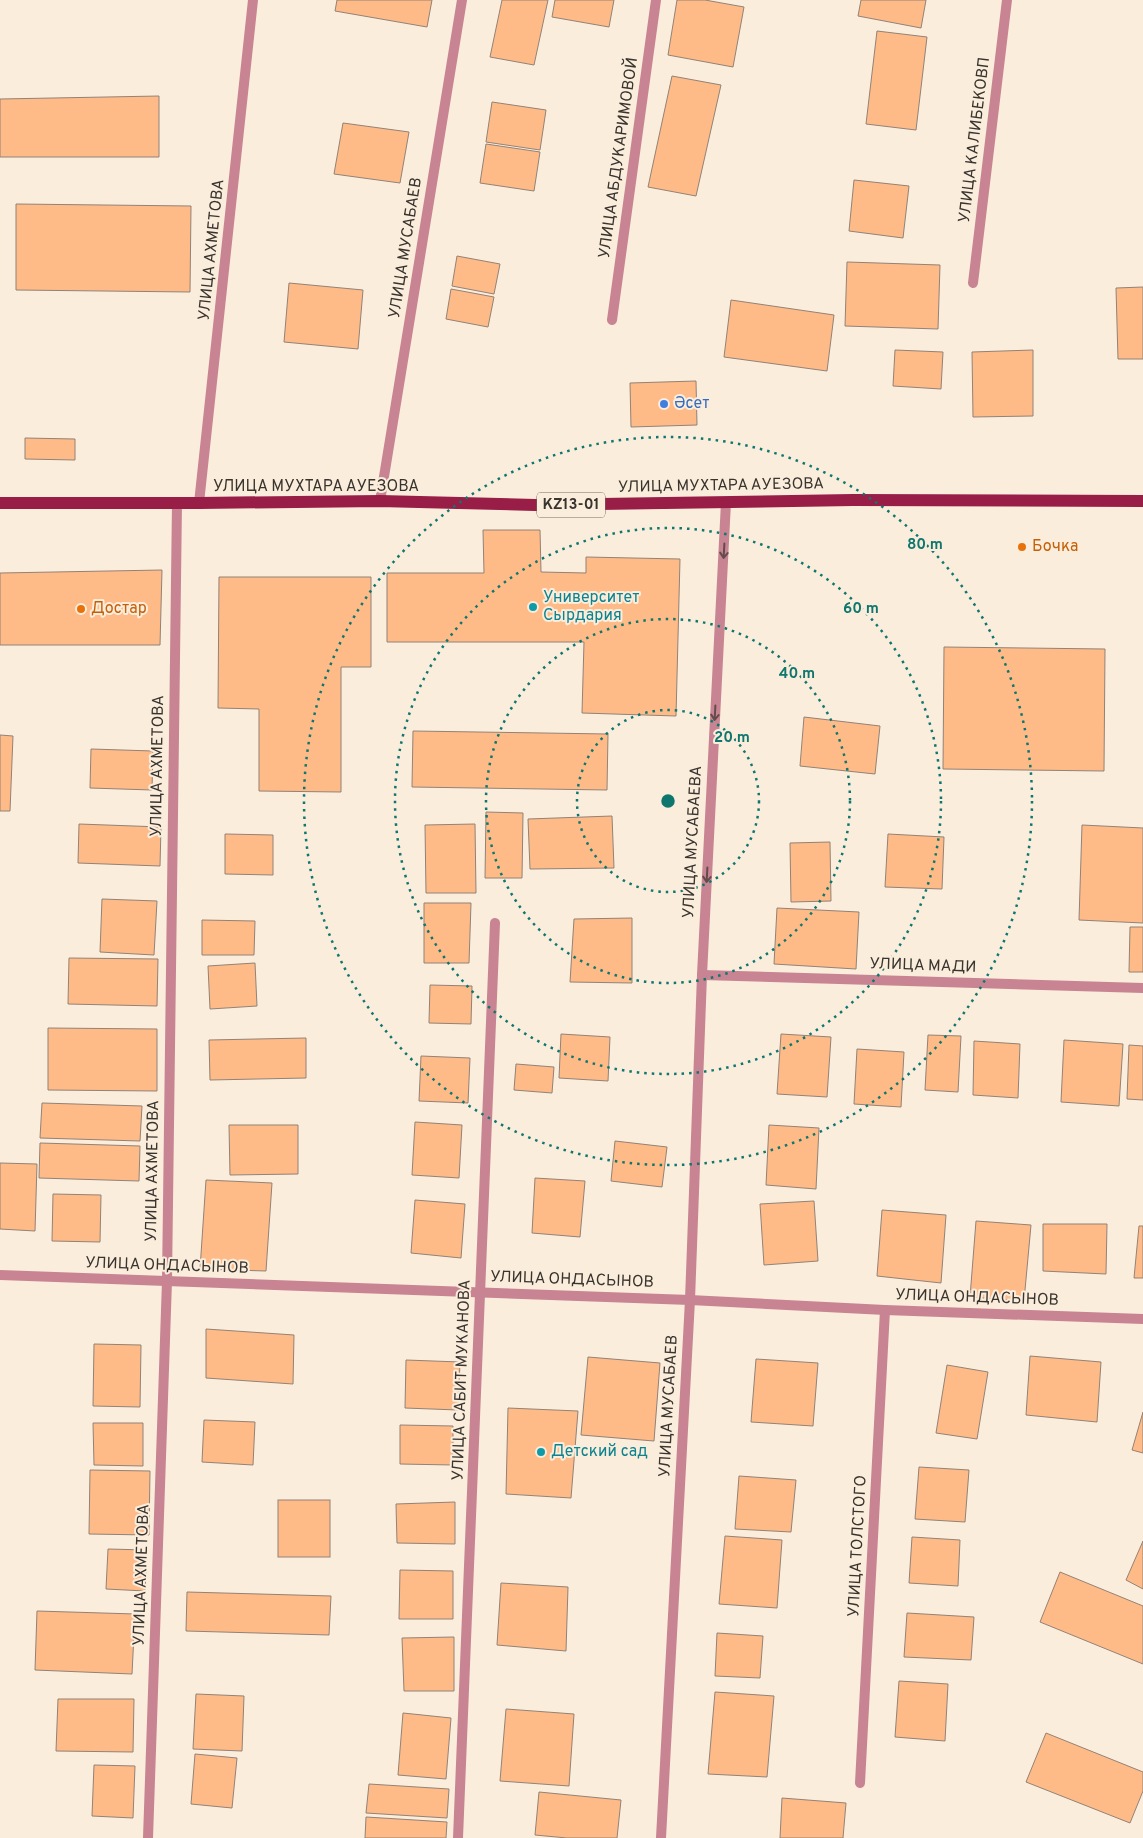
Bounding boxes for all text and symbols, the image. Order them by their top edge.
street label: УЛИЦА АБДУКАРИМОВОЙ [593,56,643,260]
street label: УЛИЦА КАЛИБЕКОВП [955,56,995,224]
street label: УЛИЦА МУСАБАЕВ [385,176,427,320]
street label: УЛИЦА АХМЕТОВА [195,178,229,322]
place label: Әсет [674,394,710,414]
marker: Әсет [658,398,670,410]
street label: УЛИЦА МУХТАРА АУЕЗОВА [618,474,824,498]
street label: УЛИЦА МУХТАРА АУЕЗОВА [213,477,419,497]
road number: KZ13-01 [537,492,605,518]
text: 80 m [907,536,943,555]
place label: Бочка [1032,537,1078,557]
marker: Бочка [1016,541,1028,553]
one-way arrow [719,542,728,558]
place label: Университет Сырдария [543,588,640,626]
place label: Достар [91,599,147,619]
text: 60 m [843,600,879,619]
marker: Университет Сырдария [527,601,539,613]
marker: Достар [75,603,87,615]
text: 40 m [779,665,815,684]
street label: УЛИЦА АХМЕТОВА [147,695,169,837]
one-way arrow [711,705,720,721]
text: 20 m [714,729,750,748]
street label: УЛИЦА МУСАБАЕВА [679,765,707,919]
centre of rings [659,792,677,810]
one-way arrow [702,867,711,883]
street label: УЛИЦА МАДИ [869,954,977,978]
street label: УЛИЦА АХМЕТОВА [142,1100,164,1242]
street label: УЛИЦА ОНДАСЫНОВ [85,1253,249,1279]
street label: УЛИЦА ОНДАСЫНОВ [490,1267,654,1293]
street label: УЛИЦА САБИТ МУКАНОВА [448,1279,476,1481]
street label: УЛИЦА ОНДАСЫНОВ [895,1285,1059,1311]
street label: УЛИЦА МУСАБАЕВ [655,1334,683,1478]
place label: Детский сад [551,1442,648,1462]
marker: Детский сад [535,1446,547,1458]
street label: УЛИЦА ТОЛСТОГО [844,1474,872,1618]
street label: УЛИЦА АХМЕТОВА [130,1504,154,1646]

